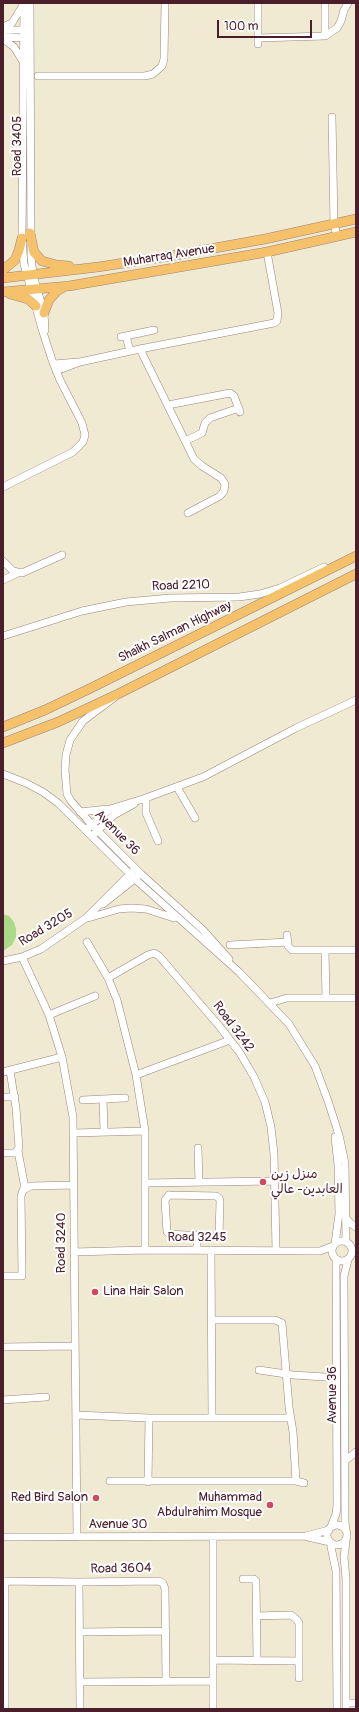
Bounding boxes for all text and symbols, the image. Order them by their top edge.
scale bar [219,12,314,38]
text: 100 m [224,19,258,34]
street label: Road 3405 [10,116,26,176]
street label: Muharraq Avenue [122,241,216,271]
street label: Road 2210 [152,577,210,595]
street label: Shaikh Salman Highway [116,598,234,666]
street label: Avenue 36 [91,807,143,859]
street label: Road 3205 [16,906,76,950]
street label: Road 3242 [209,999,257,1055]
place label: منزل زين العابدين- عالي [271,1167,343,1198]
marker: منزل زين العابدين- عالي [258,1177,268,1187]
street label: Road 3240 [54,1213,70,1273]
street label: Road 3245 [168,1230,226,1246]
place label: Lina Hair Salon [103,1284,184,1300]
marker: Lina Hair Salon [90,1287,100,1297]
street label: Avenue 36 [325,1366,341,1424]
place label: Red Bird Salon [11,1490,88,1506]
place label: Muhammad Abdulrahim Mosque [157,1490,262,1521]
marker: Red Bird Salon [91,1493,101,1503]
marker: Muhammad Abdulrahim Mosque [265,1500,275,1510]
street label: Avenue 30 [89,1517,147,1533]
street label: Road 3604 [90,1561,152,1577]

